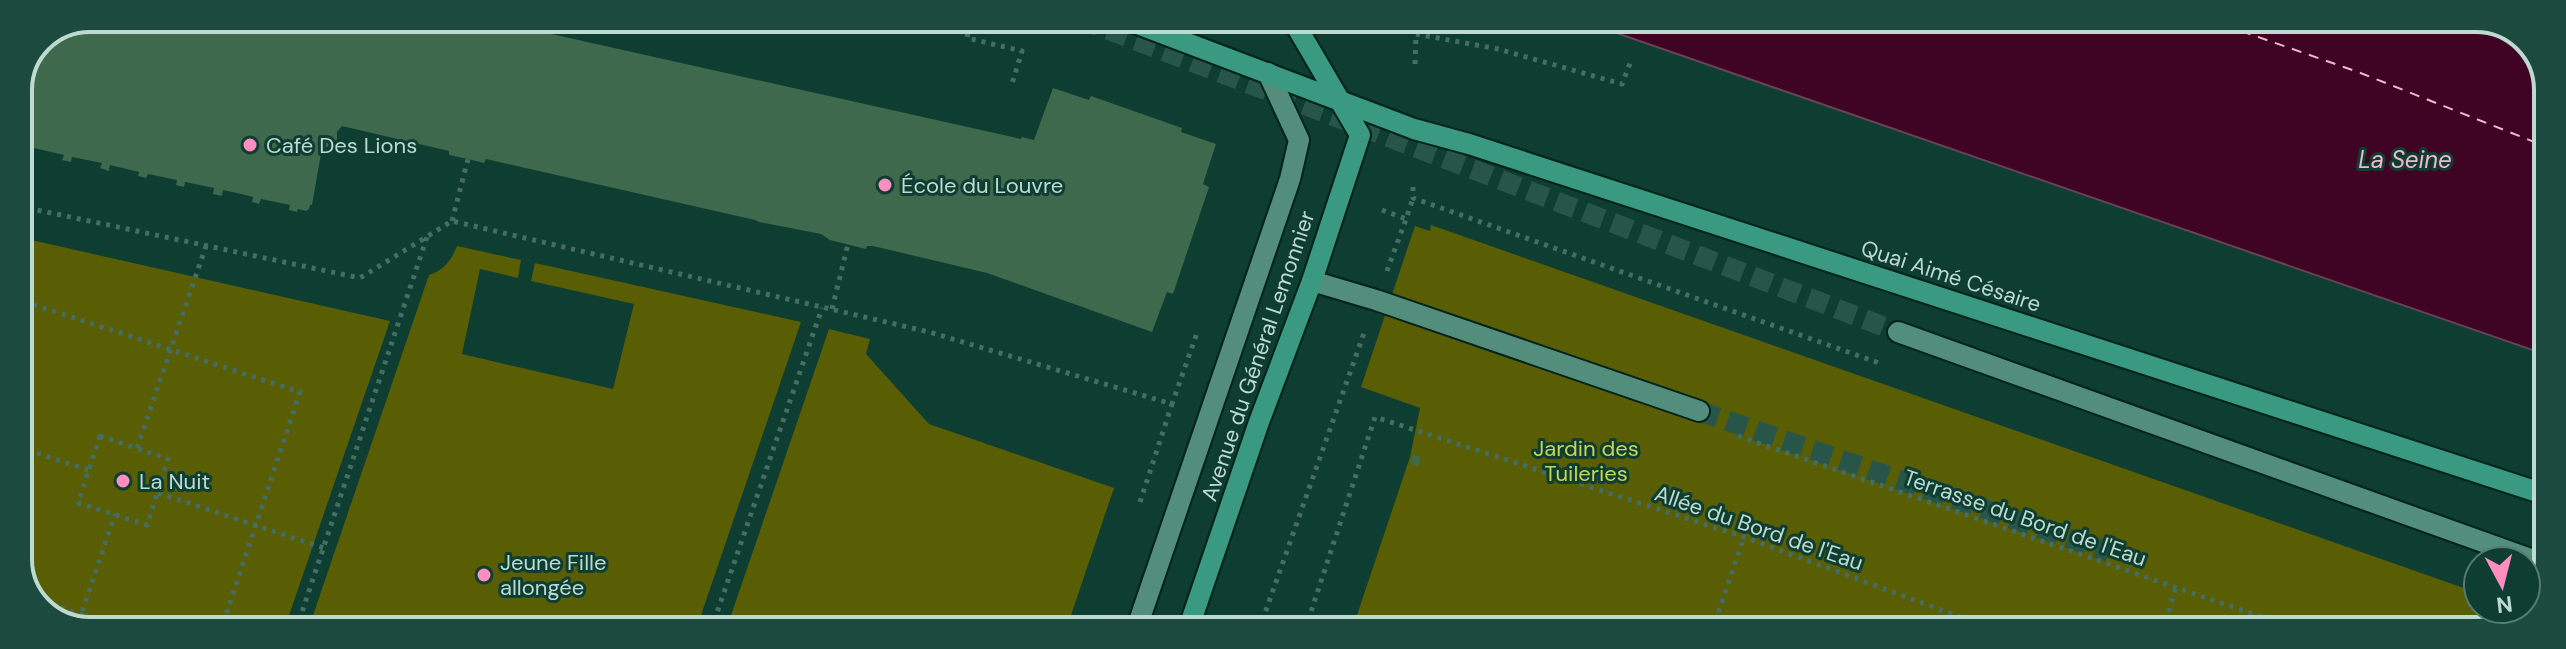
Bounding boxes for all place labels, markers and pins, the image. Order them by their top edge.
place label: Café Des Lions [266,131,417,160]
marker: Café Des Lions [241,136,259,154]
place label: École du Louvre [901,171,1063,200]
marker: École du Louvre [876,176,894,194]
place label: La Nuit [139,467,210,496]
marker: La Nuit [114,472,132,490]
place label: Jeune Fille allongée [500,548,606,602]
marker: Jeune Fille allongée [475,566,493,584]

